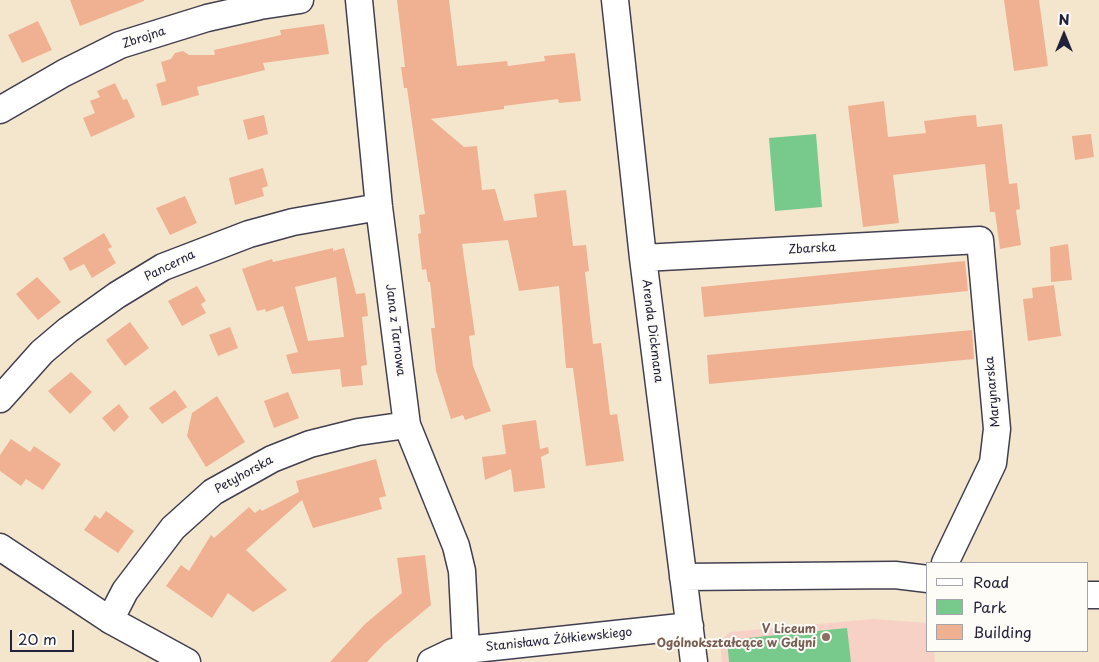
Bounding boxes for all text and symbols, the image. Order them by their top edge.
text: N [1058,9,1070,30]
north arrow [1039,10,1089,60]
street label: Zbrojna [121,24,167,52]
street label: Zbarska [788,241,836,257]
street label: Pancerna [142,248,198,284]
street label: Arenda Dickmana [639,279,665,383]
street label: Jana z Tarnowa [382,283,408,377]
street label: Marynarska [983,356,1003,428]
street label: Petyhorska [212,453,276,497]
legend [926,562,1089,652]
text: Road [973,570,1009,593]
text: Park [973,595,1007,618]
scale bar [12,620,76,652]
text: Building [973,620,1032,643]
place label: V Liceum Ogólnokształcące w Gdyni [657,623,816,651]
street label: Stanisława Żółkiewskiego [485,625,633,655]
text: 20 m [18,627,57,650]
marker: V Liceum Ogólnokształcące w Gdyni [820,631,832,643]

